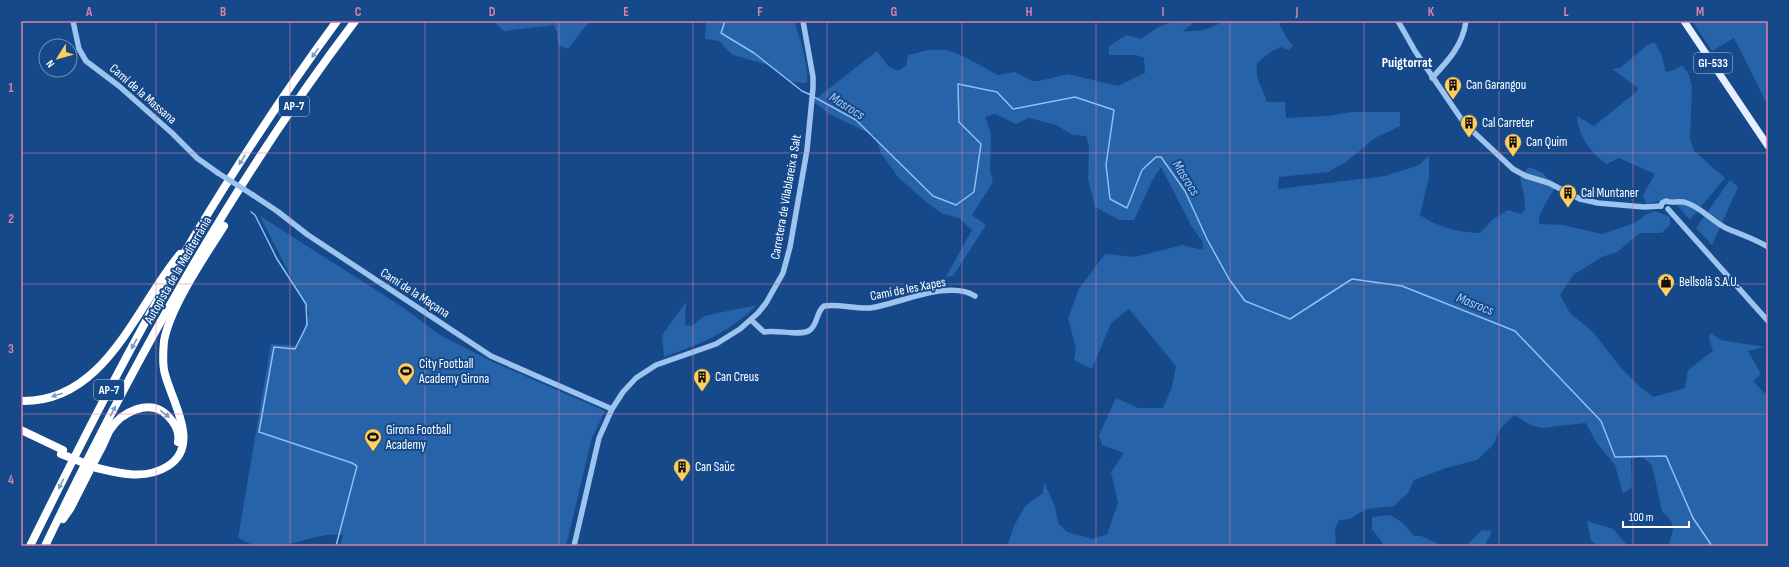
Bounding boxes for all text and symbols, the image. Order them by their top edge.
text: A [85,4,93,20]
text: B [220,4,226,20]
text: C [355,4,362,20]
text: D [489,4,496,20]
text: E [623,4,629,20]
text: F [757,4,763,20]
text: G [891,4,898,20]
text: H [1026,4,1033,20]
text: I [1162,4,1165,20]
text: J [1295,4,1299,20]
text: K [1428,4,1435,20]
text: L [1563,4,1569,20]
text: M [1696,4,1704,20]
north arrow [38,38,78,78]
one-way arrow [310,47,319,58]
road number: GI-533 [1694,53,1732,73]
district label: Puigtorrat [1382,54,1433,71]
text: N [43,57,57,70]
street label: Camí de la Massana [106,61,180,127]
building icon: Can Garangou [1443,75,1463,100]
place label: Can Garangou [1466,77,1526,93]
text: 1 [8,80,14,96]
water label: Masrocs [826,89,868,123]
road number: AP-7 [279,96,309,116]
building icon: Cal Carreter [1459,113,1479,138]
place label: Cal Carreter [1482,115,1534,131]
building icon: Can Quim [1503,132,1523,157]
street label: Carretera de Vilablareix a Salt [767,133,805,261]
place label: Can Quim [1526,134,1567,150]
one-way arrow [238,154,245,166]
water label: Masrocs [1169,157,1203,199]
building icon: Cal Muntaner [1558,183,1578,208]
place label: Cal Muntaner [1581,185,1639,201]
text: 2 [8,211,14,227]
street label: Autopista de la Mediterrània [140,214,215,327]
street label: Camí de la Maçana [377,265,453,321]
shop icon: Bellsolà S.A.U. [1656,272,1676,297]
street label: Camí de les Xapes [869,274,947,304]
place label: Bellsolà S.A.U. [1679,274,1739,290]
water label: Masrocs [1454,289,1496,319]
one-way arrow [131,338,137,350]
text: 3 [8,341,14,357]
place label: City Football Academy Girona [418,356,489,387]
sports icon: City Football Academy Girona [396,361,416,386]
building icon: Can Creus [692,367,712,392]
place label: Can Creus [715,369,759,385]
road number: AP-7 [94,380,124,400]
one-way arrow [51,393,63,399]
one-way arrow [110,406,117,417]
one-way arrow [159,410,170,418]
place label: Girona Football Academy [385,422,451,453]
sports icon: Girona Football Academy [363,427,383,452]
building icon: Can Saüc [672,457,692,482]
place label: Can Saüc [695,459,735,475]
text: 4 [8,472,14,488]
one-way arrow [58,478,64,490]
scale bar [1623,503,1689,529]
text: 100 m [1629,510,1654,525]

